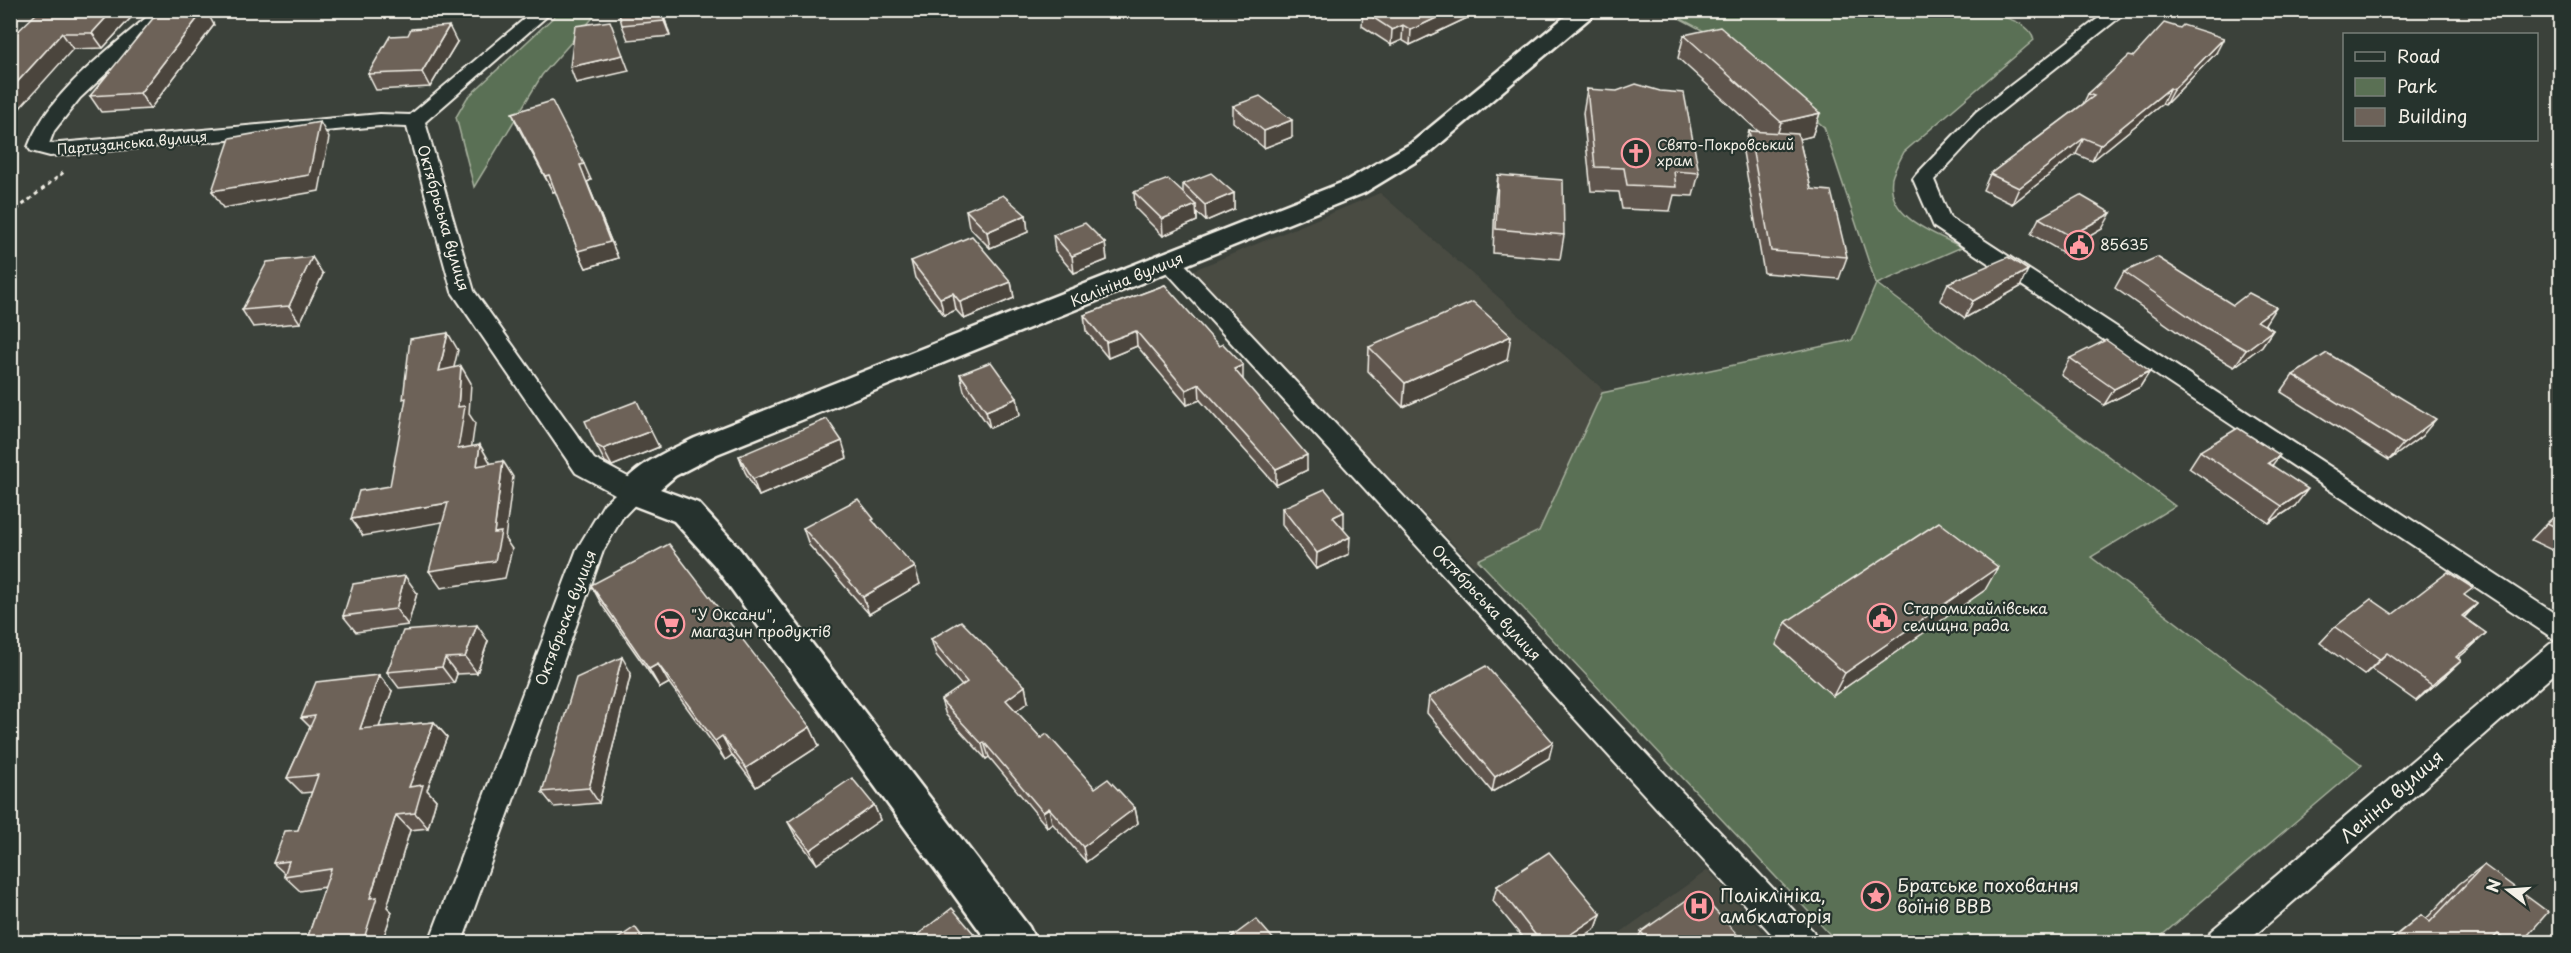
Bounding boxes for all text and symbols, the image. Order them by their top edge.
legend [2343,33,2538,141]
text: Road [2397,42,2441,69]
text: Park [2397,72,2437,99]
text: Building [2397,102,2467,129]
street label: Партизанська вулиця [56,125,208,160]
place label: Свято-Покровський храм [1657,134,1794,171]
church icon: Свято-Покровський храм [1620,137,1652,169]
street label: Октябрьська вулиця [413,142,476,293]
public building icon: 85635 [2063,229,2095,261]
place label: 85635 [2100,232,2148,255]
street label: Калініна вулиця [1066,245,1187,312]
street label: Октябрьська вулиця [1427,539,1547,665]
street label: Октябрьска вулиця [528,546,601,689]
place label: Старомихайлівська селищна рада [1903,596,2048,636]
place label: "У Оксани", магазин продуктів [691,602,831,642]
public building icon: Старомихайлівська селищна рада [1866,602,1898,634]
supermarket icon: "У Оксани", магазин продуктів [654,608,686,640]
street label: Леніна вулиця [2333,743,2449,849]
north arrow [2478,860,2538,920]
place label: Братське поховання воїнів ВВВ [1897,871,2079,919]
text: N [2479,876,2506,895]
place icon: Братське поховання воїнів ВВВ [1860,880,1892,912]
place label: Поліклініка, амбклаторія [1720,881,1832,929]
hospital icon: Поліклініка, амбклаторія [1683,890,1715,922]

